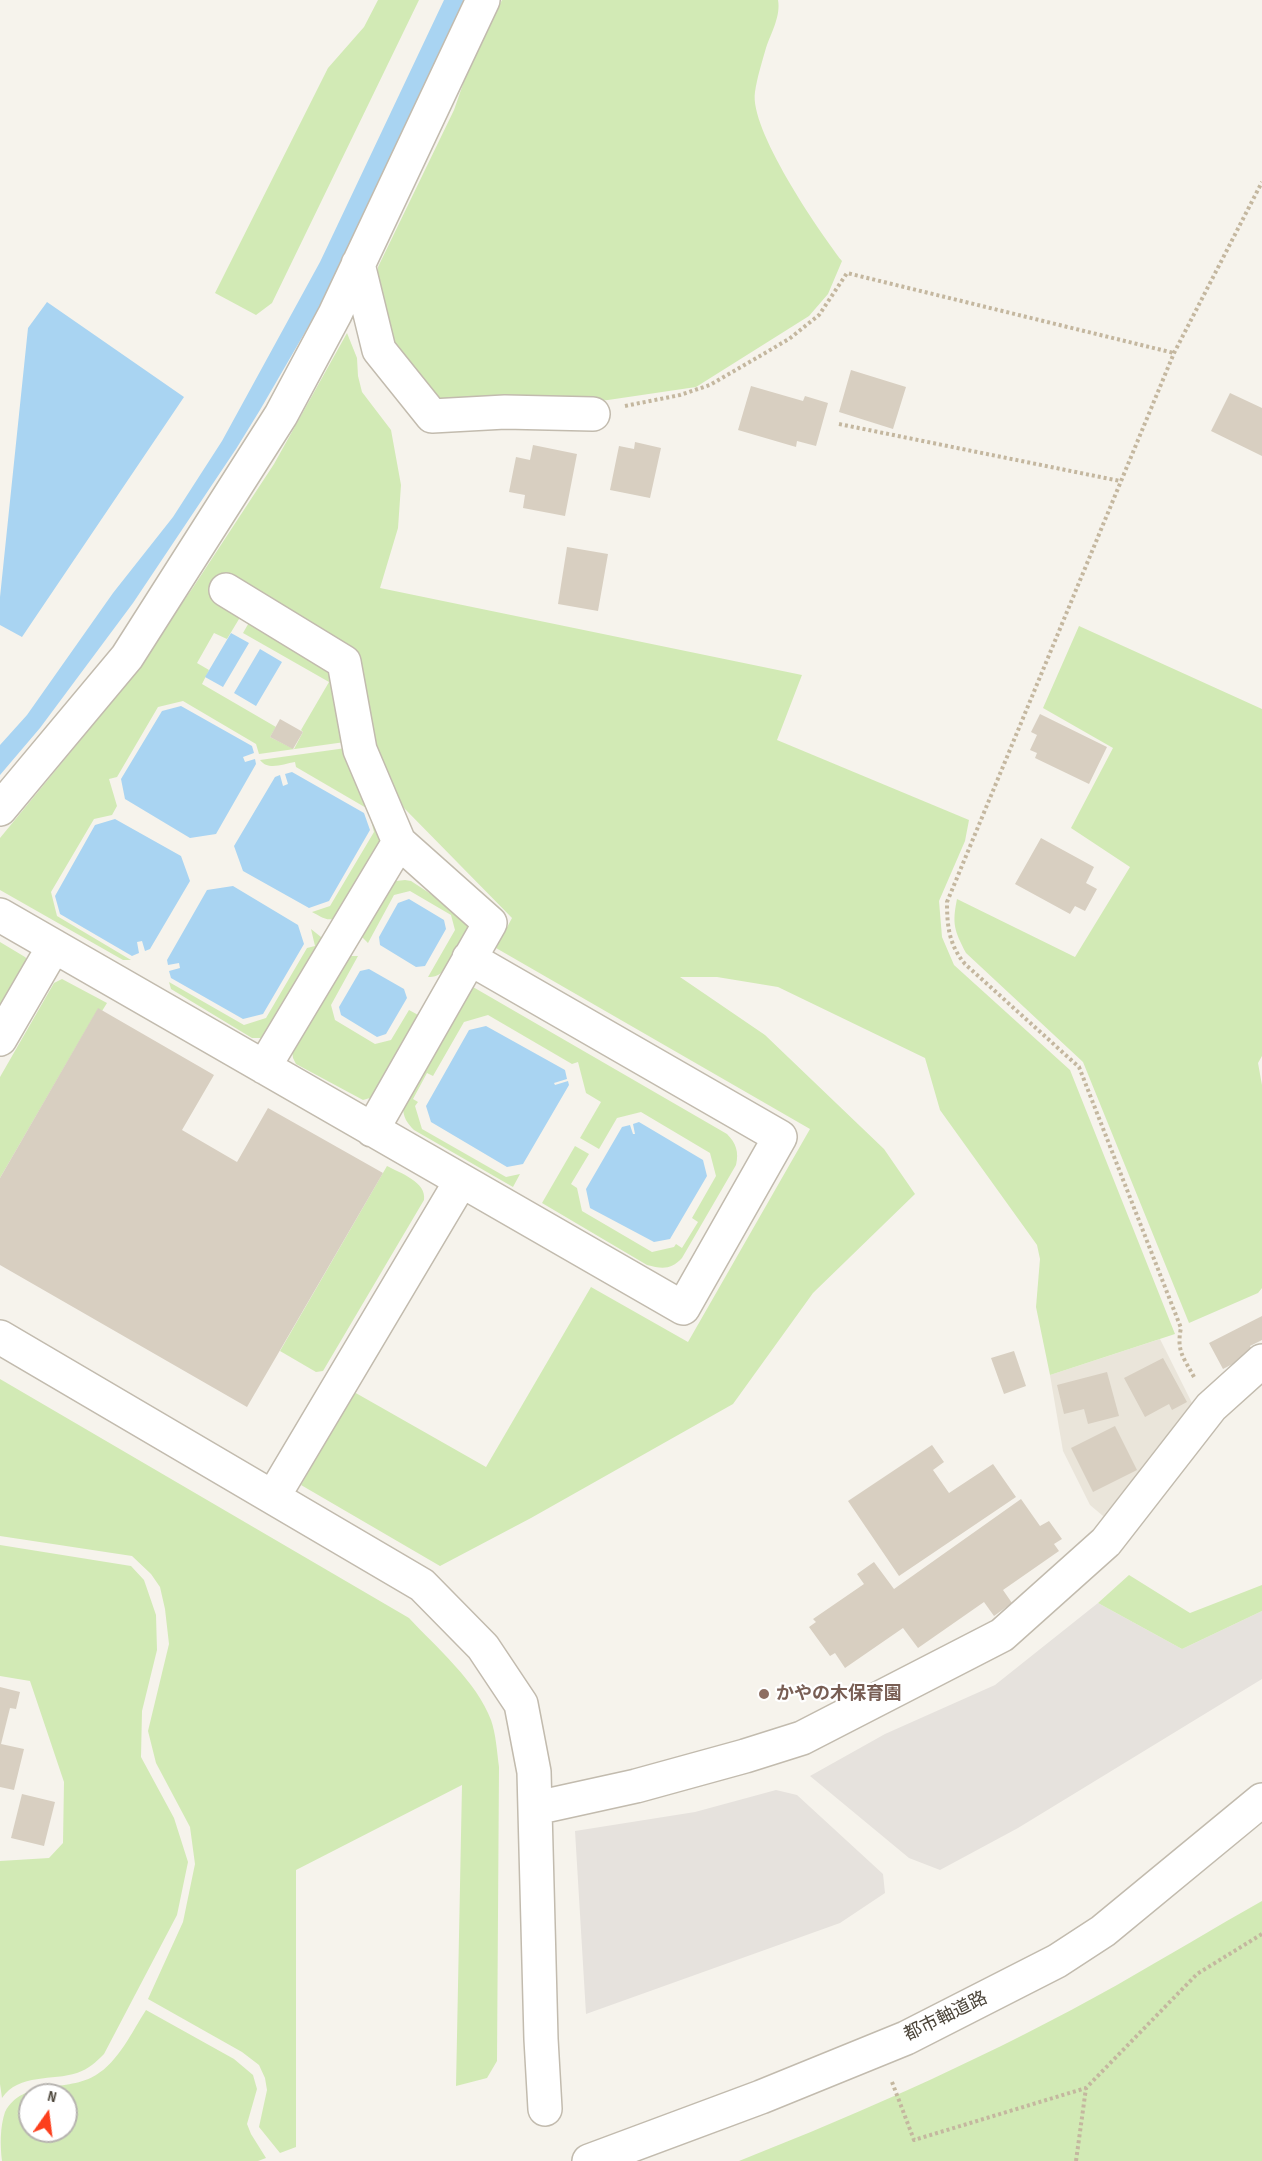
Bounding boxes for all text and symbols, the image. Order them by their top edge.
place label: かやの木保育園 [776,1683,902,1705]
marker: かやの木保育園 [757,1687,771,1701]
street label: 都市軸道路 [901,1988,991,2046]
north arrow [18,2083,78,2143]
text: N [46,2087,58,2107]

